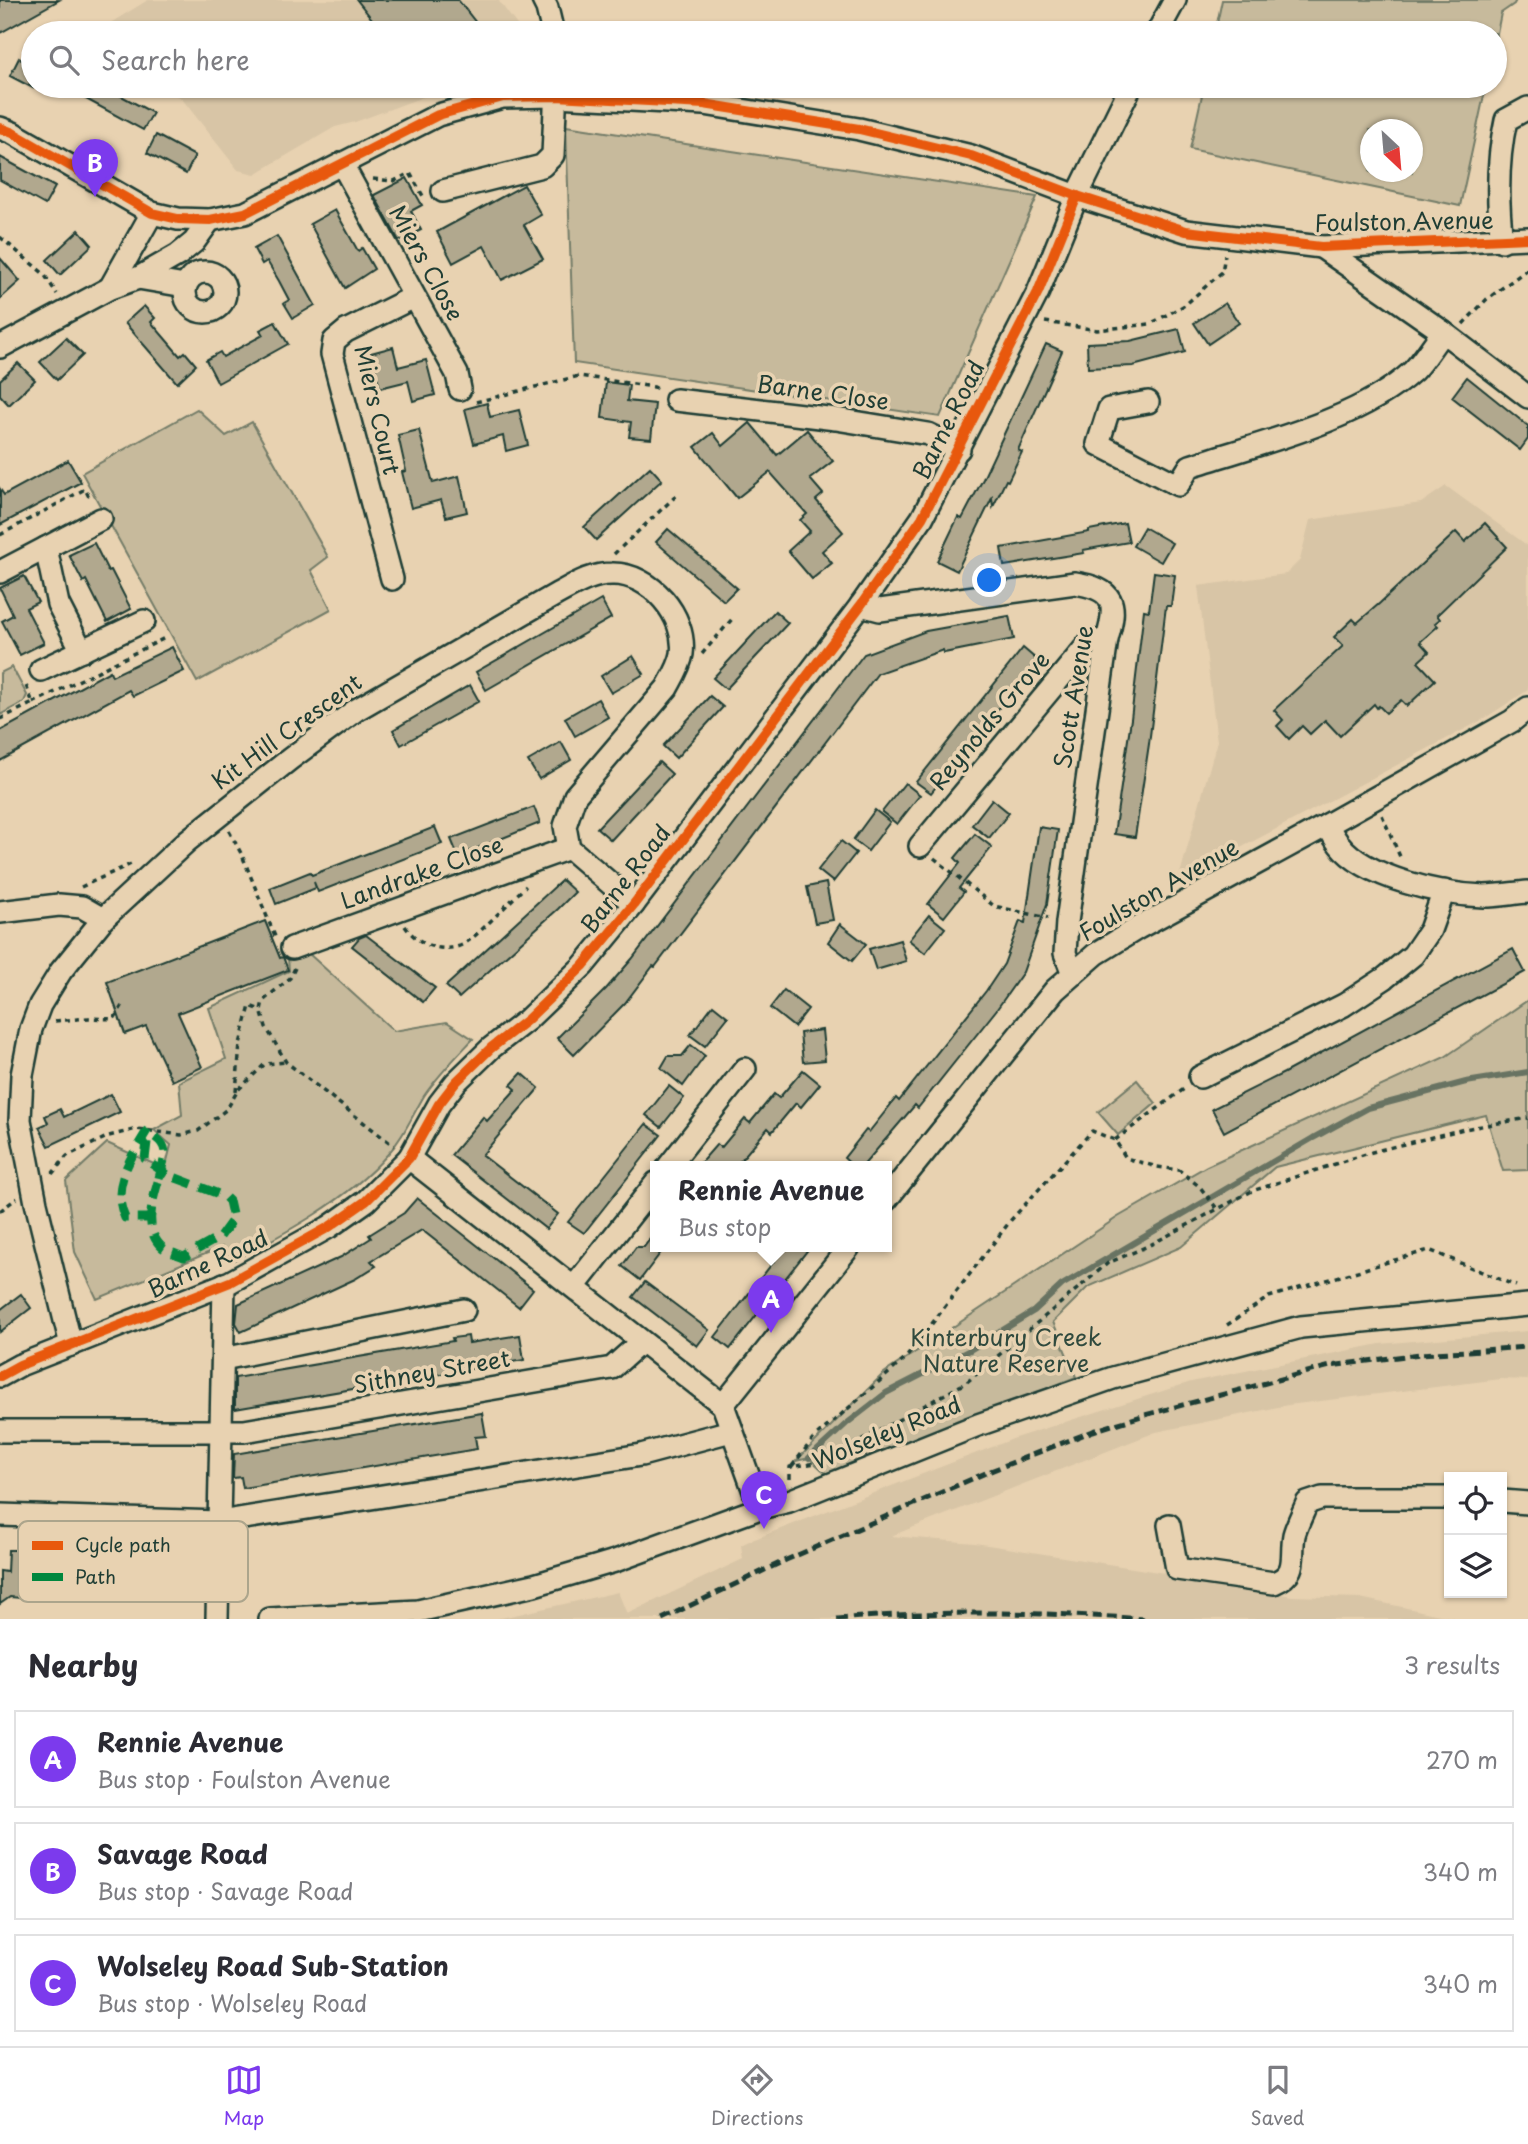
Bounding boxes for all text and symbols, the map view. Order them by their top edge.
search box [21,21,1507,98]
text: Search here [101,40,250,79]
icon: search [45,41,83,79]
north arrow [1360,119,1423,182]
pin: B [72,139,118,197]
street label: Miers Close [381,198,473,326]
street label: Foulston Avenue [1314,201,1494,240]
street label: Miers Court [347,341,410,478]
street label: Barne Road [903,354,993,485]
street label: Barne Close [755,365,891,418]
your location [972,563,1006,597]
street label: Scott Avenue [1044,622,1101,771]
street label: Reynolds Grove [920,643,1057,797]
street label: Kit Hill Crescent [204,664,369,797]
street label: Barne Road [571,816,678,940]
street label: Landrake Close [335,826,508,917]
street label: Foulston Avenue [1072,829,1245,949]
popup [650,1161,892,1252]
text: Rennie Avenue [678,1170,864,1209]
text: Bus stop [678,1209,771,1244]
street label: Barne Road [141,1219,273,1306]
pin: A [748,1275,794,1333]
park label: Kinterbury Creek Nature Reserve [910,1319,1102,1380]
street label: Sithney Street [351,1340,513,1401]
street label: Wolseley Road [807,1386,966,1477]
pin: C [741,1471,787,1529]
map controls [1444,1472,1507,1598]
button: locate [1444,1472,1507,1535]
legend [18,1521,248,1602]
text: Cycle path [75,1530,171,1558]
button: layers [1444,1535,1507,1598]
text: Path [75,1562,116,1590]
text: Nearby [28,1642,138,1687]
text: 3 results [1404,1647,1500,1682]
text: Rennie Avenue [97,1722,283,1761]
text: A [44,1742,62,1777]
text: 270 m [1426,1742,1498,1777]
text: Bus stop · Foulston Avenue [97,1761,391,1796]
text: Savage Road [97,1834,268,1873]
text: B [45,1854,61,1889]
text: 340 m [1423,1854,1498,1889]
text: Bus stop · Savage Road [97,1873,354,1908]
text: Wolseley Road Sub-Station [97,1946,449,1985]
text: C [44,1966,62,2001]
text: 340 m [1423,1966,1498,2001]
text: Bus stop · Wolseley Road [97,1985,367,2020]
tab: Map [224,2061,264,2131]
tab: Directions [711,2061,804,2131]
tab: Saved [1251,2061,1304,2131]

